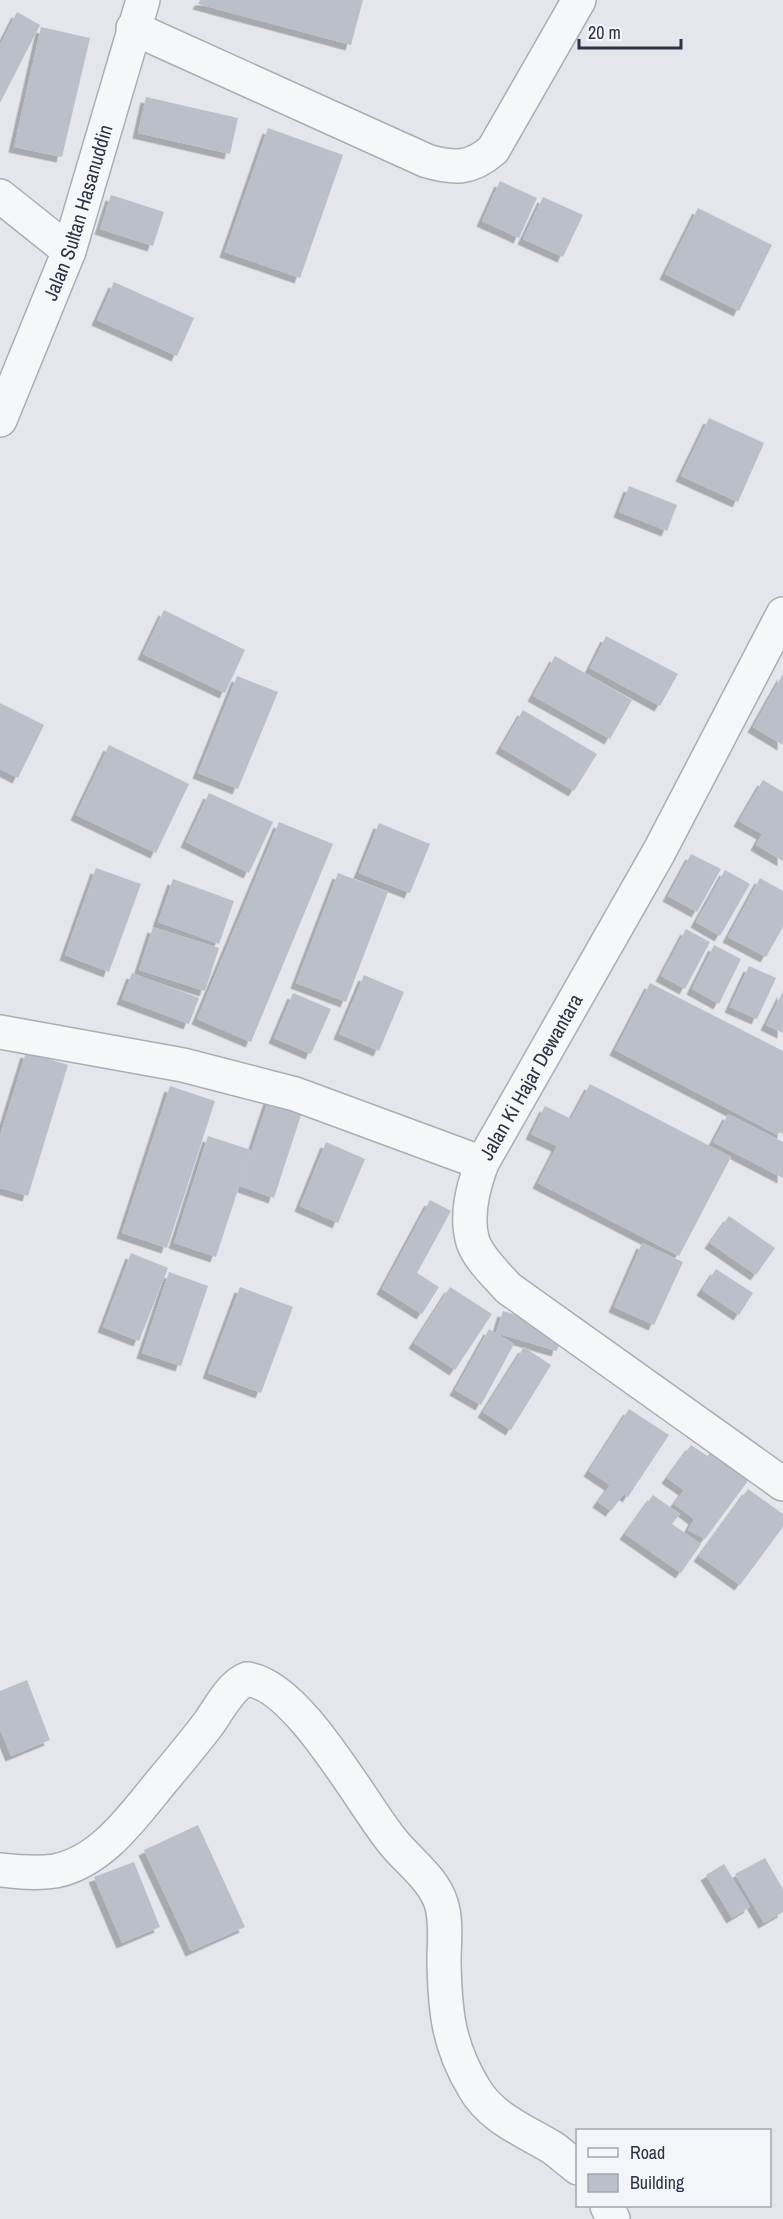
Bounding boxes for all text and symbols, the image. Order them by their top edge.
scale bar [579,12,681,50]
text: 20 m [588,20,621,45]
street label: Jalan Sultan Hasanuddin [36,121,119,304]
street label: Jalan Ki Hajar Dewantara [473,989,589,1165]
legend [576,2129,771,2207]
text: Road [630,2140,665,2165]
text: Building [630,2170,685,2195]

